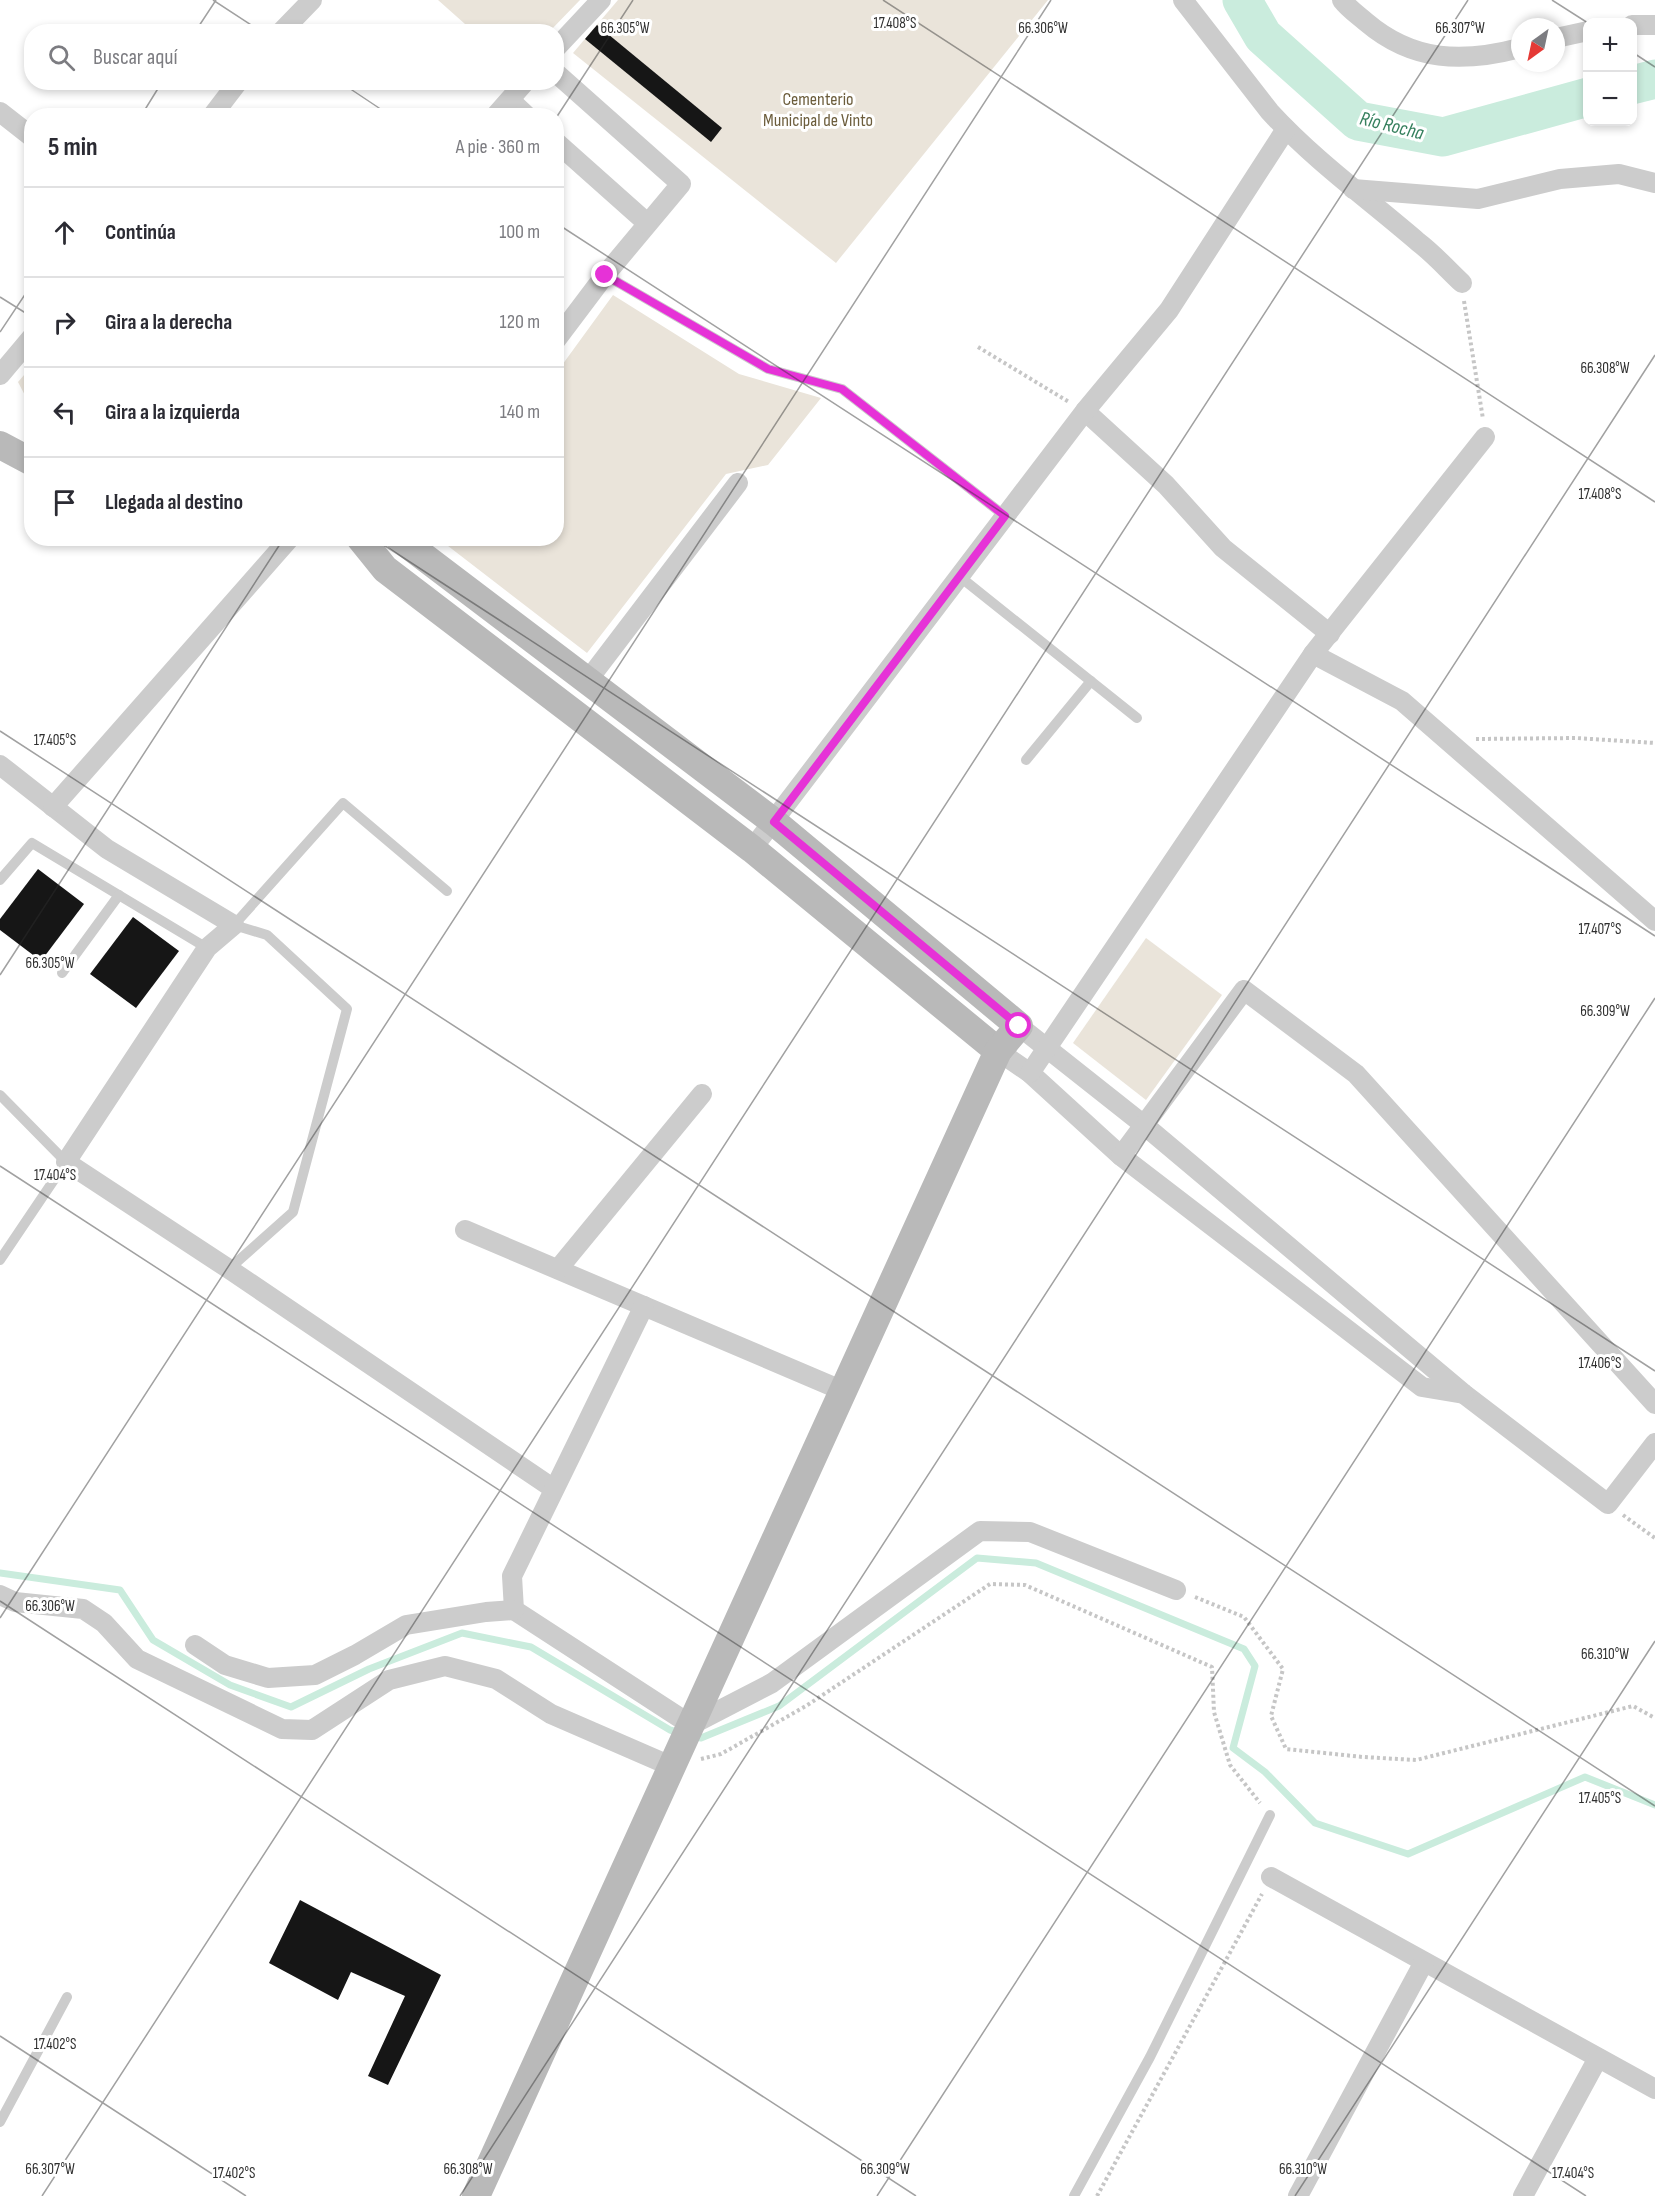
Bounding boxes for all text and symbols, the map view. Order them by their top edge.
text: 17.408°S [874,14,916,33]
north arrow [1511,18,1565,72]
map controls [1583,18,1637,126]
button: + [1583,18,1637,72]
text: 66.305°W [601,19,650,38]
text: 66.306°W [1018,19,1068,38]
text: 66.307°W [1435,19,1485,38]
search box [24,24,564,90]
icon: search [45,41,78,74]
text: Buscar aquí [93,44,178,71]
button: − [1583,72,1637,126]
park label: Cementerio Municipal de Vinto [763,89,873,131]
water label: Río Rocha [1357,106,1426,146]
text: 5 min [48,132,98,163]
text: A pie · 360 m [456,135,540,159]
icon: ahead [48,216,81,249]
text: Continúa [105,219,176,246]
text: 100 m [499,220,540,244]
route end [591,261,617,287]
icon: right [48,306,81,339]
text: Gira a la derecha [105,309,232,336]
text: 120 m [500,310,540,334]
text: 66.308°W [1580,359,1630,378]
icon: left [48,396,81,429]
text: Gira a la izquierda [105,399,240,426]
text: 140 m [500,400,540,424]
text: 17.408°S [1579,485,1621,504]
icon: arrive [48,486,81,519]
text: Llegada al destino [105,489,243,516]
text: 17.405°S [34,731,76,750]
text: 17.407°S [1578,920,1622,939]
text: 66.305°W [26,954,75,973]
text: 66.309°W [1580,1002,1630,1021]
route start [1005,1012,1031,1038]
text: 17.404°S [34,1166,76,1185]
text: 17.406°S [1578,1354,1622,1373]
text: 66.306°W [25,1597,75,1616]
text: 66.310°W [1581,1645,1629,1664]
text: 17.405°S [1579,1789,1621,1808]
text: 17.402°S [34,2035,76,2054]
text: 66.307°W [25,2160,75,2179]
text: 66.308°W [443,2160,493,2179]
text: 66.309°W [860,2160,910,2179]
text: 66.310°W [1279,2160,1327,2179]
text: 17.402°S [213,2164,255,2183]
text: 17.404°S [1552,2164,1594,2183]

